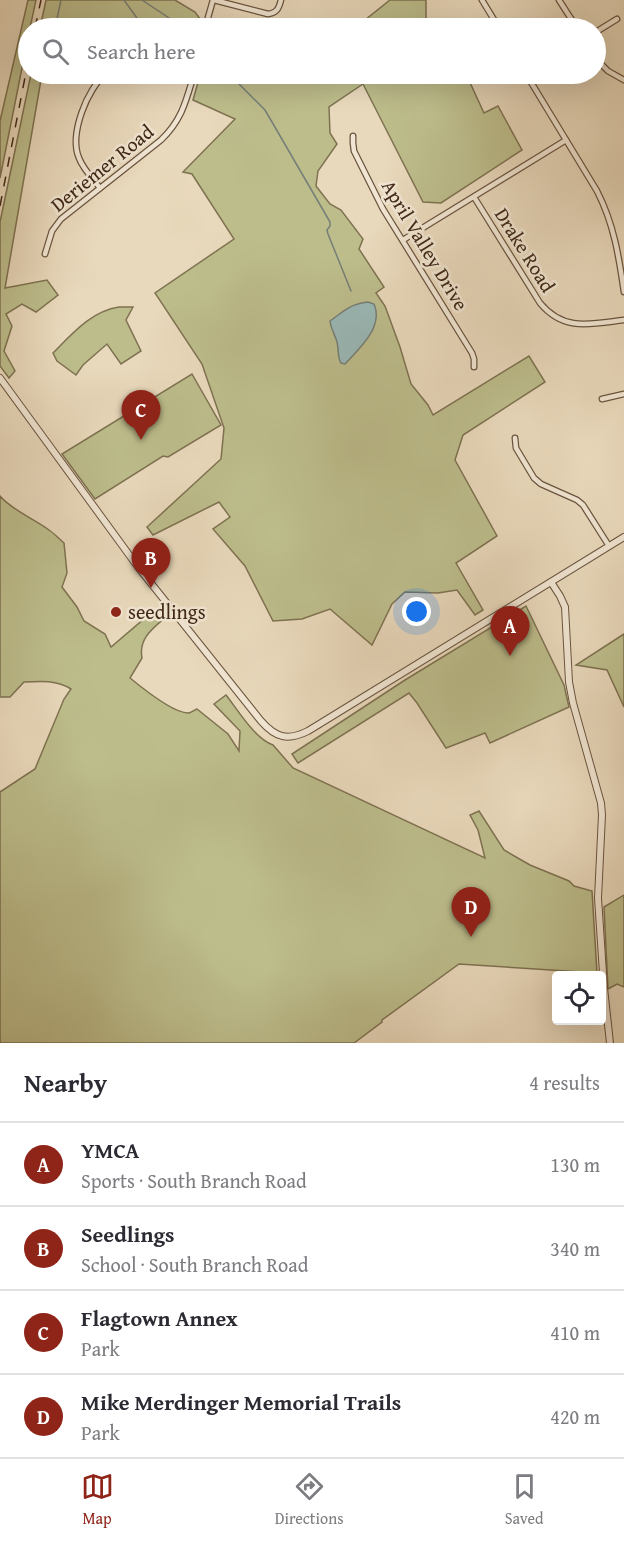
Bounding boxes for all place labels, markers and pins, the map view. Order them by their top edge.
pin: C [122,390,160,440]
pin: B [132,538,170,588]
place label: seedlings [128,597,206,626]
marker: seedlings [109,605,123,619]
pin: A [490,606,530,656]
pin: D [452,888,490,937]

